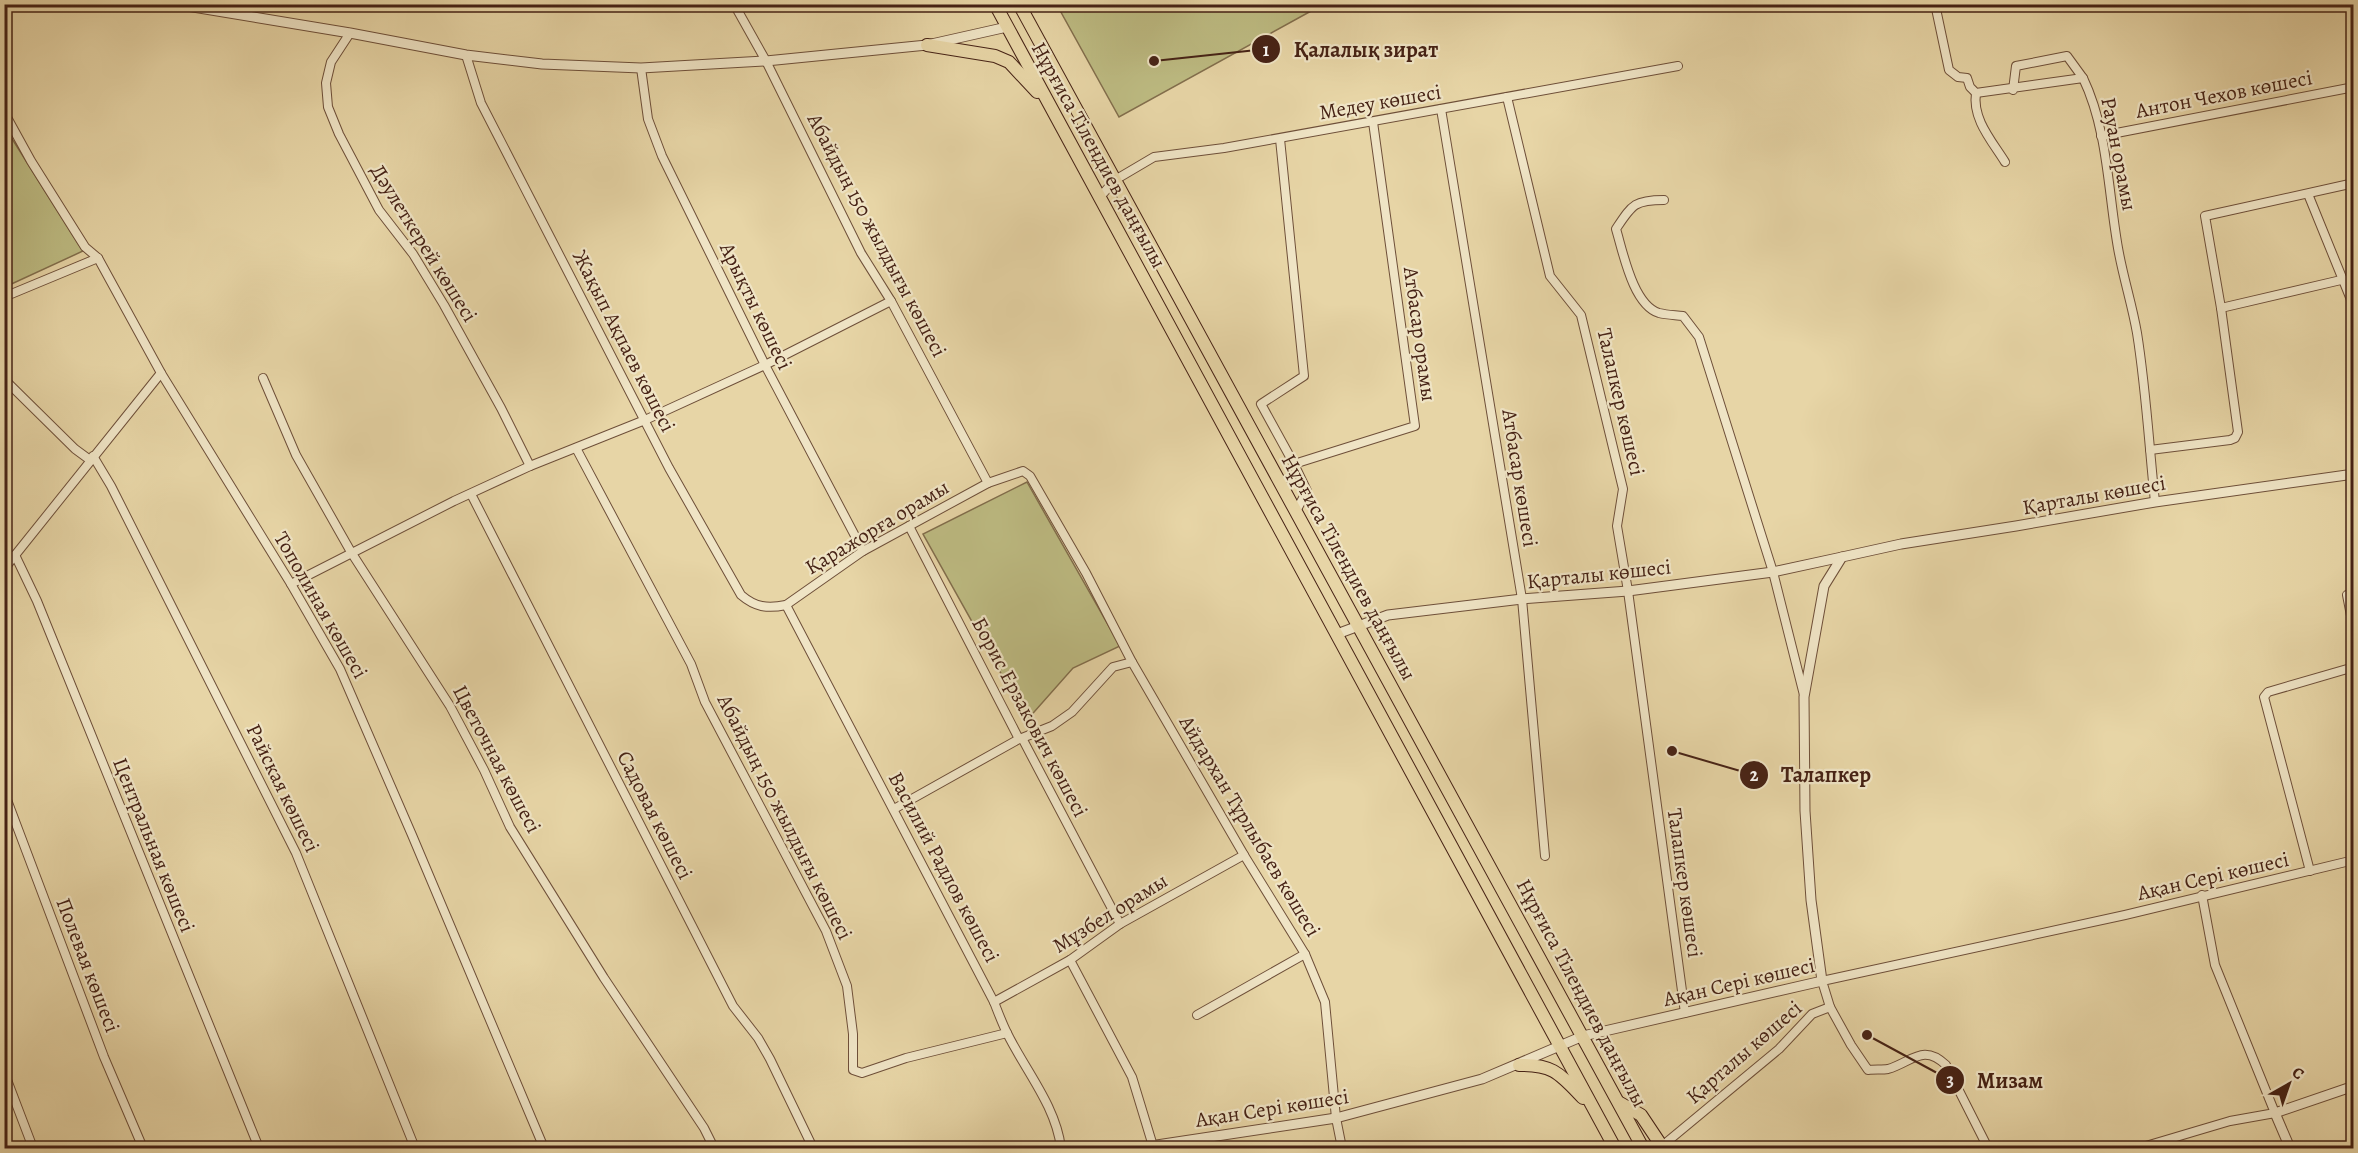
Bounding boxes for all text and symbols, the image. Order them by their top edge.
callout: Қалалық зират [1251,29,1450,69]
text: Қалалық зират [1294,35,1438,65]
street label: Нұрғиса Тілендиев даңғылы [1025,37,1173,273]
text: 1 [1263,38,1270,62]
street label: Антон Чехов көшесі [2132,63,2315,125]
street label: Медеу көшесі [1317,77,1443,127]
street label: Рауан орамы [2094,95,2144,213]
street label: Абайдың 150 жылдығы көшесі [800,107,953,362]
street label: Дәулеткерей көшесі [364,159,484,327]
street label: Арықты көшесі [713,237,799,374]
street label: Жақып Ақпаев көшесі [566,245,682,437]
street label: Атбасар орамы [1397,264,1443,403]
street label: Талапкер көшесі [1590,326,1652,478]
street label: Атбасар көшесі [1495,406,1545,549]
street label: Нұрғиса Тілендиев даңғылы [1275,449,1423,685]
street label: Қарталы көшесі [2020,469,2168,521]
street label: Қаражорға орамы [800,473,954,581]
street label: Тополиная көшесі [268,526,374,684]
street label: Қарталы көшесі [1526,553,1673,595]
street label: Борис Ерзакович көшесі [965,612,1095,822]
street label: Цветочная көшесі [446,680,548,838]
street label: Абайдың 150 жылдығы көшесі [710,689,859,945]
street label: Айдархан Тұрлыбаев көшесі [1172,709,1327,942]
street label: Райская көшесі [240,719,326,857]
street label: Садовая көшесі [611,746,699,884]
street label: Центральная көшесі [106,754,202,936]
callout: Талапкер [1739,755,1883,795]
text: Талапкер [1781,760,1871,790]
text: 2 [1750,763,1759,787]
street label: Василий Радлов көшесі [882,767,1006,967]
street label: Талапкер көшесі [1661,807,1709,959]
street label: Ақан Сері көшесі [2133,845,2292,907]
street label: Мұзбел орамы [1047,867,1173,959]
street label: Нұрғиса Тілендиев даңғылы [1510,874,1654,1112]
street label: Полевая көшесі [49,894,127,1036]
street label: Ақан Сері көшесі [1659,951,1818,1013]
street label: Қарталы көшесі [1680,994,1808,1110]
north arrow [2259,1054,2319,1114]
callout: Мизам [1935,1060,2055,1100]
text: С [2287,1062,2309,1085]
text: Мизам [1977,1066,2043,1096]
text: 3 [1946,1068,1954,1092]
street label: Ақан Сері көшесі [1192,1082,1351,1134]

